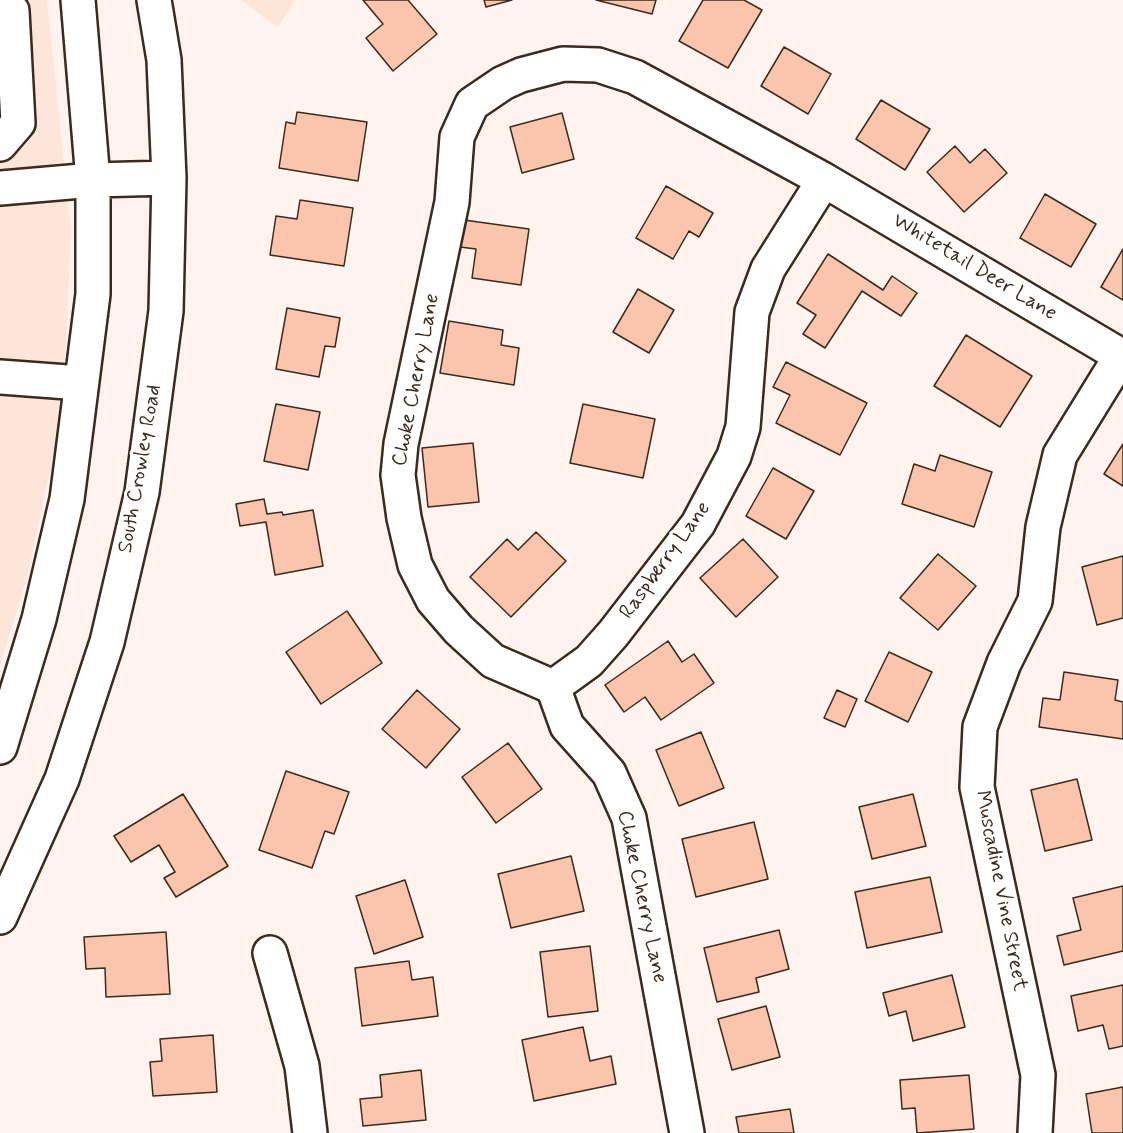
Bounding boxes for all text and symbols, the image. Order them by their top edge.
street label: Whitetail Deer Lane [887,209,1061,327]
street label: Choke Cherry Lane [388,291,446,469]
street label: South Crowley Road [114,383,168,555]
street label: Raspberry Lane [615,497,717,625]
street label: Muscadine Vine Street [968,789,1032,993]
street label: Choke Cherry Lane [610,809,672,985]

